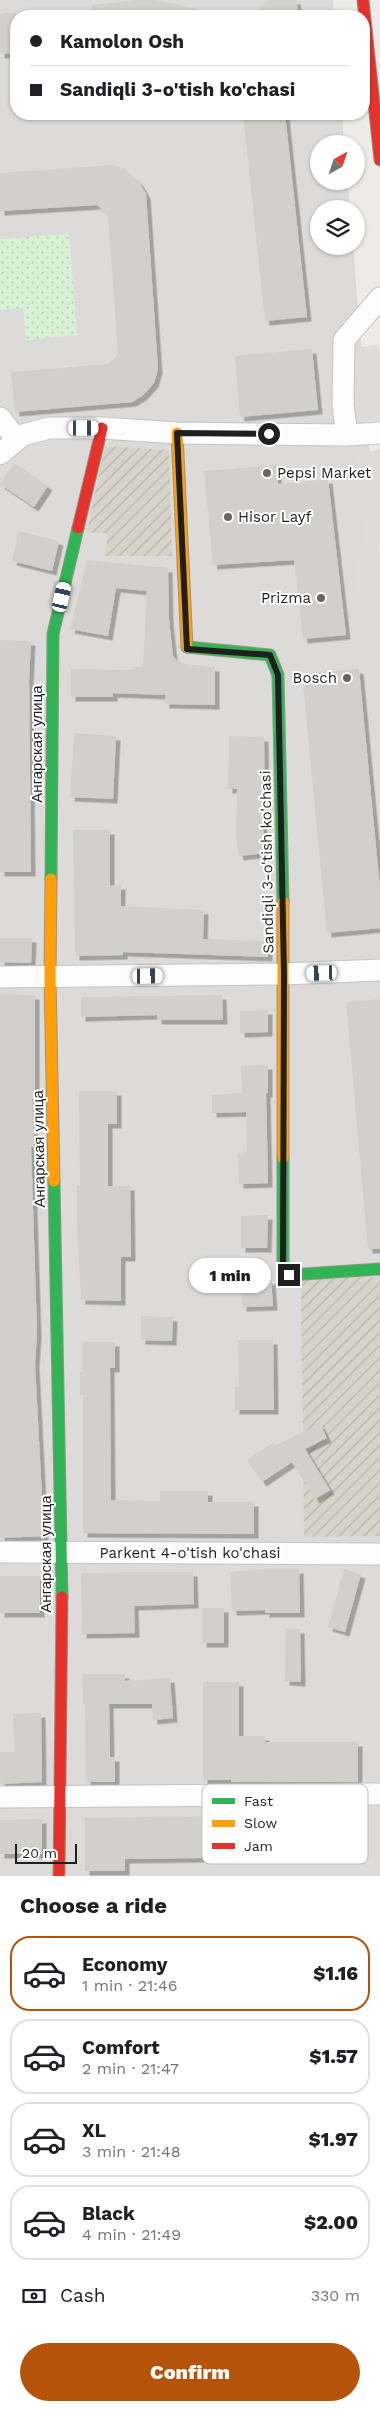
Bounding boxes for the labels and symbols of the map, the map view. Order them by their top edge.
north arrow [310,135,365,190]
car [69,421,99,436]
route start [258,423,280,445]
place label: Pepsi Market [277,464,372,482]
marker: Pepsi Market [261,467,273,479]
place label: Hisor Layf [238,508,312,526]
marker: Hisor Layf [222,511,234,523]
car [51,581,72,613]
place label: Prizma [261,589,312,607]
marker: Prizma [315,592,327,604]
place label: Bosch [293,669,337,687]
marker: Bosch [341,672,353,684]
street label: Ангарская улица [28,685,46,803]
street label: Sandiqli 3-o'tish ko'chasi [256,770,278,954]
car [306,965,337,981]
car [132,968,163,984]
street label: Ангарская улица [29,1090,49,1208]
callout: 1 min [189,1258,272,1292]
route end [278,1264,300,1286]
street label: Ангарская улица [37,1495,55,1613]
street label: Parkent 4-o'tish ko'chasi [99,1544,281,1562]
legend [202,1784,368,1864]
text: Fast [244,1793,273,1809]
text: Slow [244,1815,277,1831]
text: Jam [244,1838,273,1854]
scale bar [15,1841,78,1864]

